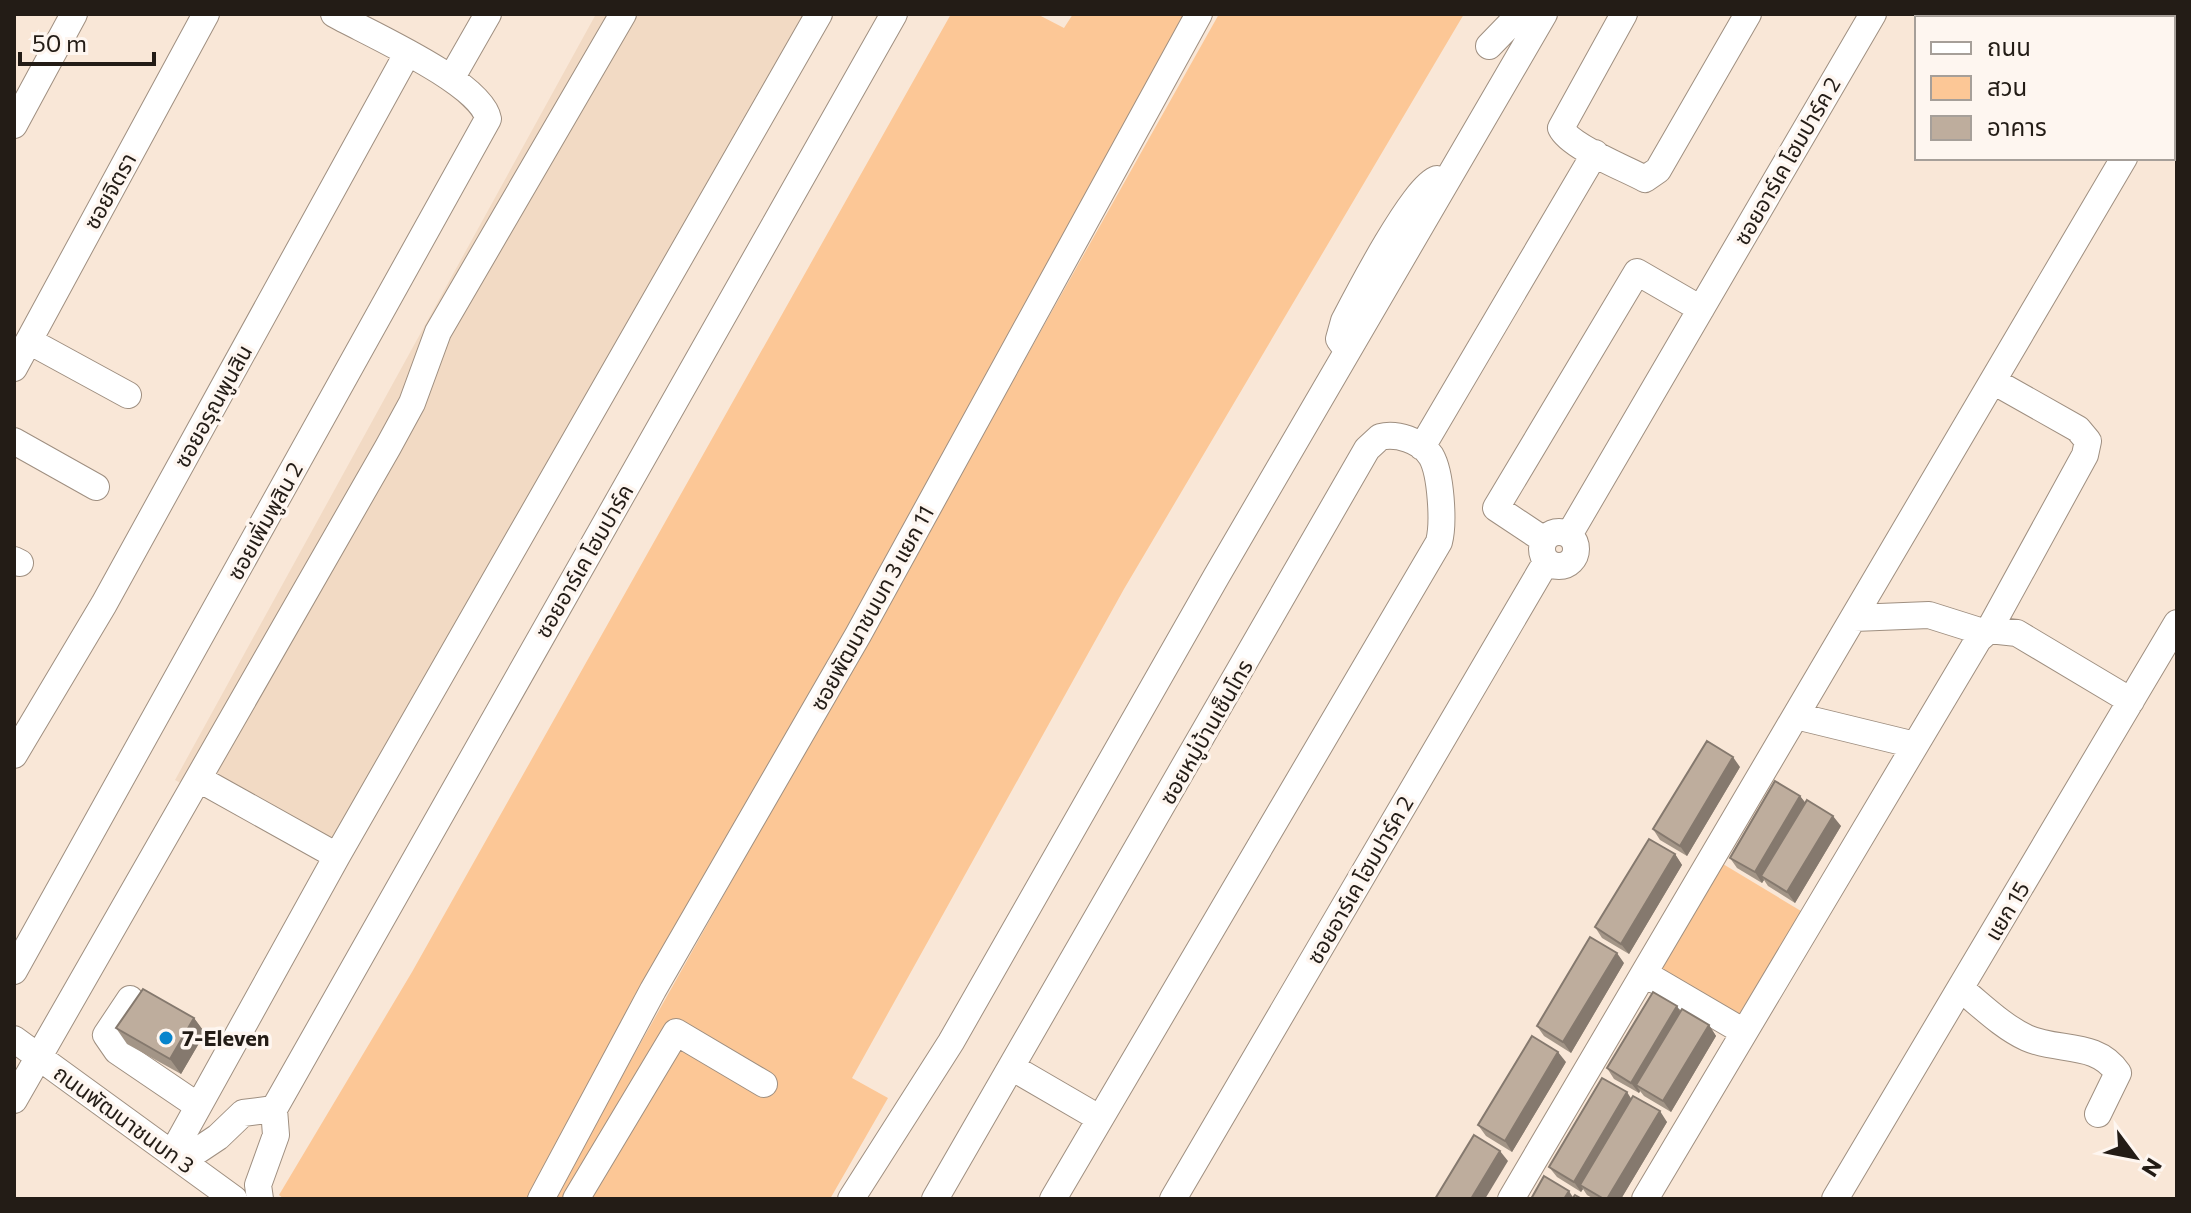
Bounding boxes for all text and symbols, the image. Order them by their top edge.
scale bar [20,16,154,66]
legend [1915,16,2175,160]
text: 50 m [32,28,87,57]
text: ถนน [1987,32,2031,61]
street label: ซอยอาร์เค โฮมปาร์ค 2 [1728,72,1846,250]
text: สวน [1987,72,2027,101]
text: อาคาร [1987,112,2047,141]
street label: ซอยจิตรา [78,148,142,234]
street label: ซอยอรุณพูนสิน [168,340,258,472]
street label: ซอยเพิ่มพูสิน 2 [221,457,309,585]
street label: ซอยอาร์เค โฮมปาร์ค [529,479,639,642]
street label: ซอยพัฒนาชนบท 3 แยก 11 [804,501,939,715]
street label: ซอยหมู่บ้านเซ็นโทร [1153,654,1259,810]
street label: ซอยอาร์เค โฮมปาร์ค 2 [1301,791,1419,969]
street label: แยก 15 [1978,876,2035,945]
place label: 7-Eleven [182,1024,270,1051]
marker: 7-Eleven [157,1029,175,1047]
street label: ถนนพัฒนาชนบท 3 [49,1059,200,1179]
north arrow [2095,1117,2175,1197]
text: N [2137,1154,2168,1182]

